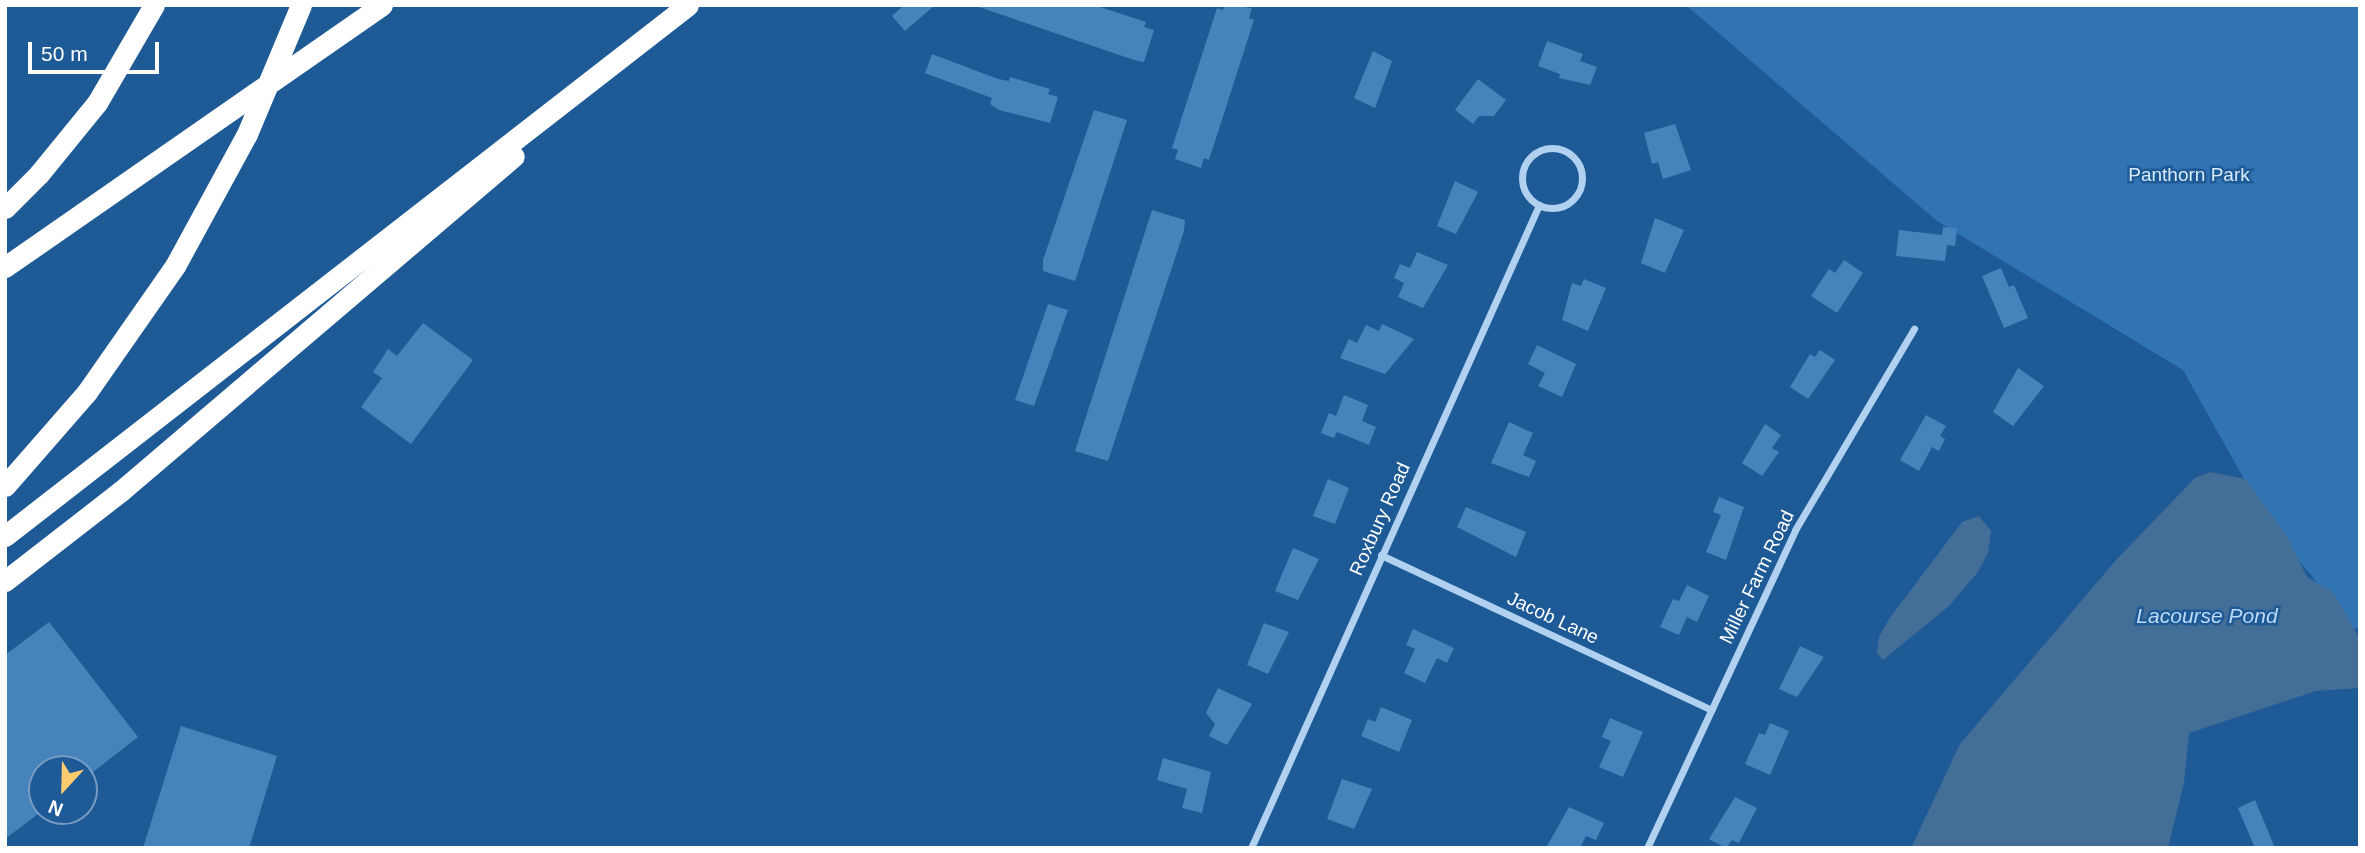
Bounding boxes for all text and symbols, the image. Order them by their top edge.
scale bar [32,28,163,72]
text: 50 m [41,42,88,65]
park label: Panthorn Park [2128,164,2250,186]
street label: Roxbury Road [1345,459,1415,579]
street label: Miller Farm Road [1715,507,1799,647]
street label: Jacob Lane [1504,587,1602,649]
water label: Lacourse Pond [2136,603,2278,629]
north arrow [28,755,98,825]
text: N [45,796,66,820]

